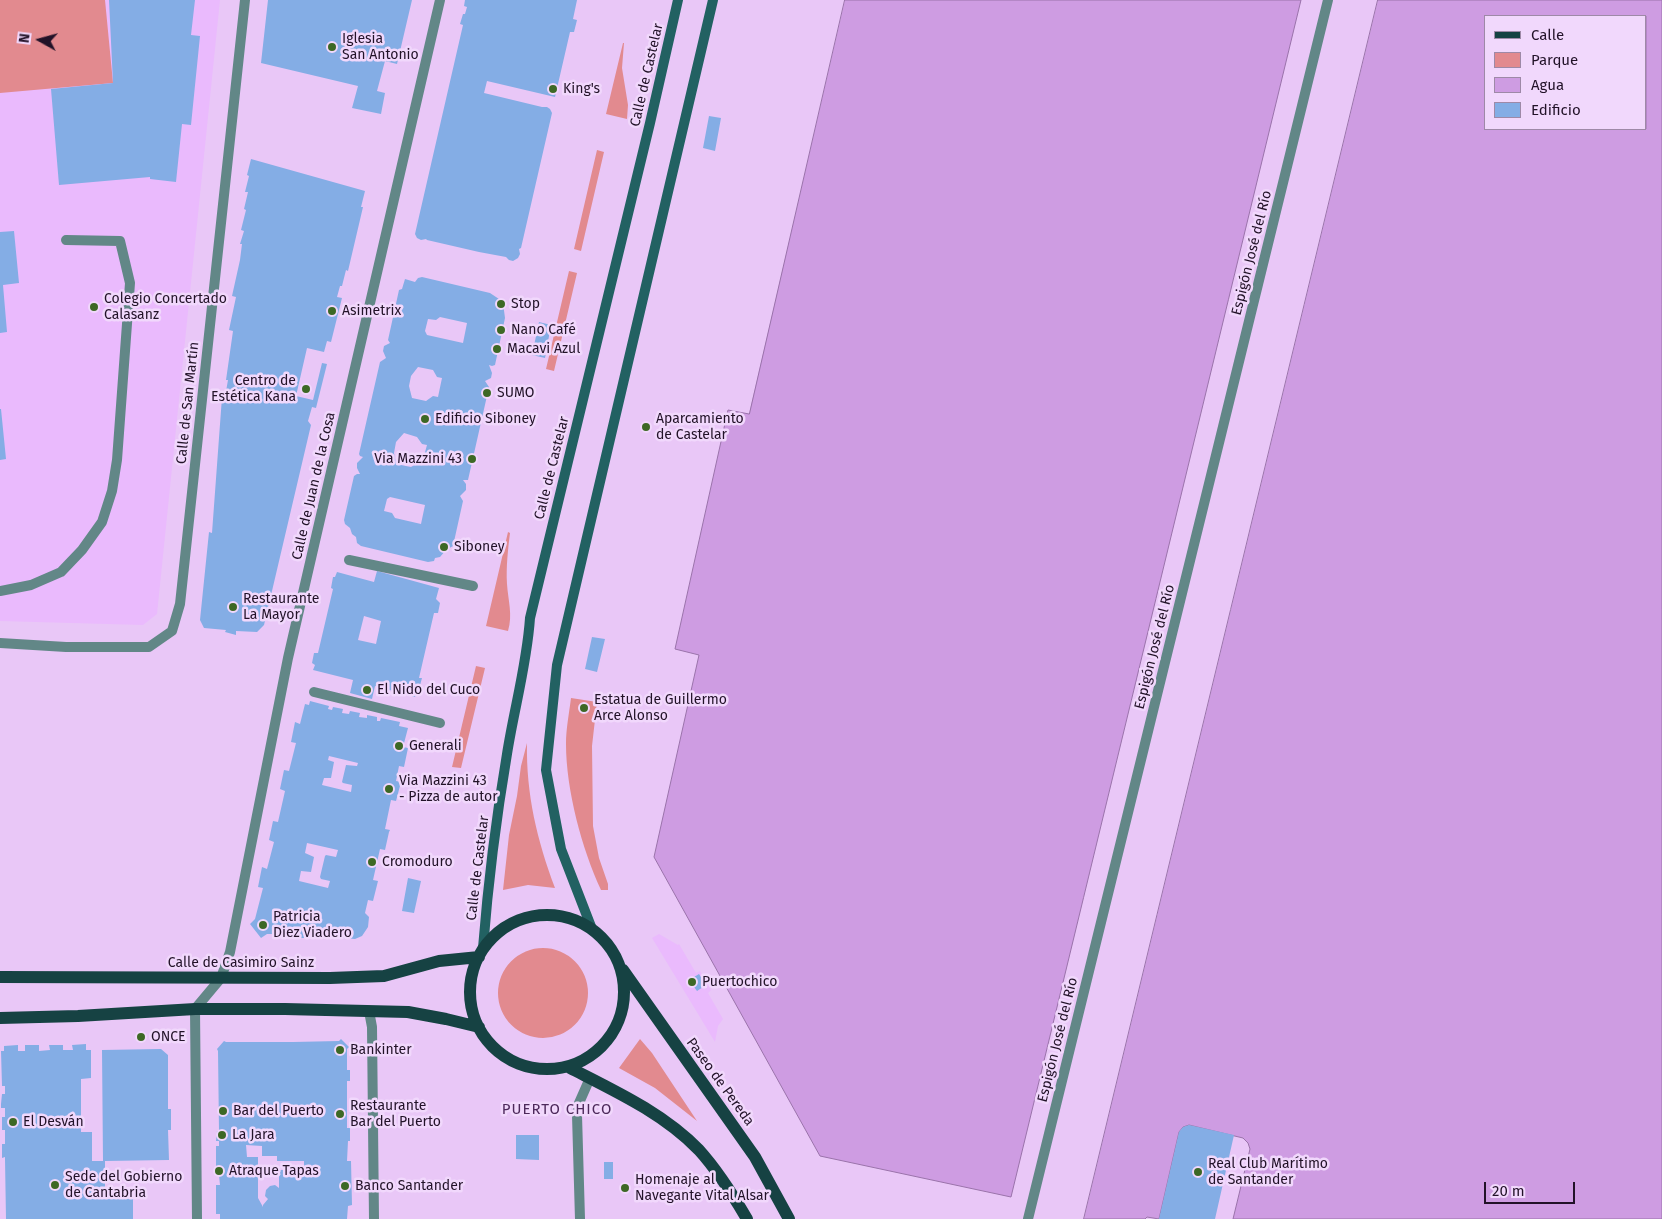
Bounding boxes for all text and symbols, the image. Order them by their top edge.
north arrow [15,15,65,65]
legend [1484,15,1647,130]
street label: Calle de Castelar [627,22,667,128]
text: Calle [1531,26,1564,44]
place label: Iglesia San Antonio [342,31,419,64]
text: N [16,32,34,44]
marker: Iglesia San Antonio [326,41,338,53]
text: Parque [1531,51,1578,69]
text: Agua [1531,76,1564,94]
place label: King's [563,81,600,97]
marker: King's [547,83,559,95]
text: Edificio [1531,101,1581,119]
street label: Espigón José del Río [1228,189,1276,317]
place label: Colegio Concertado Calasanz [104,291,227,324]
place label: Stop [511,296,540,312]
marker: Stop [495,298,507,310]
marker: Colegio Concertado Calasanz [88,301,100,313]
place label: Asimetrix [342,303,401,319]
marker: Asimetrix [326,305,338,317]
place label: Nano Café [511,322,576,338]
marker: Nano Café [495,324,507,336]
street label: Calle de San Martín [173,341,203,465]
place label: Macavi Azul [507,341,580,357]
marker: Macavi Azul [491,343,503,355]
place label: Centro de Estética Kana [211,373,296,406]
marker: Centro de Estética Kana [300,383,312,395]
place label: SUMO [497,385,534,401]
marker: SUMO [481,387,493,399]
street label: Calle de Juan de la Cosa [289,410,339,562]
place label: Edificio Siboney [435,411,536,427]
place label: Aparcamiento de Castelar [656,411,744,444]
marker: Edificio Siboney [419,413,431,425]
street label: Calle de Castelar [531,415,573,521]
marker: Aparcamiento de Castelar [640,421,652,433]
place label: Via Mazzini 43 [374,451,462,467]
marker: Via Mazzini 43 [466,453,478,465]
place label: Siboney [454,539,505,555]
marker: Siboney [438,541,450,553]
street label: Espigón José del Río [1131,583,1179,711]
place label: Restaurante La Mayor [243,591,319,624]
marker: Restaurante La Mayor [227,601,239,613]
place label: El Nido del Cuco [377,682,480,698]
marker: El Nido del Cuco [361,684,373,696]
place label: Estatua de Guillermo Arce Alonso [594,692,727,724]
marker: Estatua de Guillermo Arce Alonso [578,702,590,714]
place label: Generali [409,738,462,754]
marker: Generali [393,740,405,752]
place label: Via Mazzini 43 - Pizza de autor [399,773,498,806]
marker: Via Mazzini 43 - Pizza de autor [383,783,395,795]
street label: Calle de Castelar [463,815,493,921]
place label: Cromoduro [382,854,453,870]
marker: Cromoduro [366,856,378,868]
place label: Patricia Diez Viadero [273,909,352,942]
marker: Patricia Diez Viadero [257,919,269,931]
street label: Calle de Casimiro Sainz [168,955,314,971]
place label: Puertochico [702,974,777,990]
marker: Puertochico [686,976,698,988]
street label: Espigón José del Río [1034,976,1082,1104]
place label: ONCE [151,1029,186,1045]
marker: ONCE [135,1031,147,1043]
street label: Paseo de Pereda [682,1035,758,1129]
place label: Bankinter [350,1042,412,1058]
marker: Bankinter [334,1044,346,1056]
place label: Restaurante Bar del Puerto [350,1098,441,1130]
district label: PUERTO CHICO [500,1101,614,1119]
place label: Bar del Puerto [233,1103,324,1119]
marker: Bar del Puerto [217,1105,229,1117]
marker: Restaurante Bar del Puerto [334,1108,346,1120]
place label: El Desván [23,1114,84,1130]
marker: El Desván [7,1116,19,1128]
place label: La Jara [232,1127,275,1143]
marker: La Jara [216,1129,228,1141]
place label: Real Club Marítimo de Santander [1208,1156,1328,1188]
place label: Atraque Tapas [229,1163,319,1179]
marker: Atraque Tapas [213,1165,225,1177]
marker: Real Club Marítimo de Santander [1192,1166,1204,1178]
place label: Sede del Gobierno de Cantabria [65,1169,182,1202]
place label: Homenaje al Navegante Vital Alsar [635,1172,769,1204]
scale bar [1487,1172,1578,1204]
place label: Banco Santander [355,1178,463,1194]
marker: Sede del Gobierno de Cantabria [49,1179,61,1191]
marker: Banco Santander [339,1180,351,1192]
marker: Homenaje al Navegante Vital Alsar [619,1182,631,1194]
text: 20 m [1492,1182,1525,1200]

